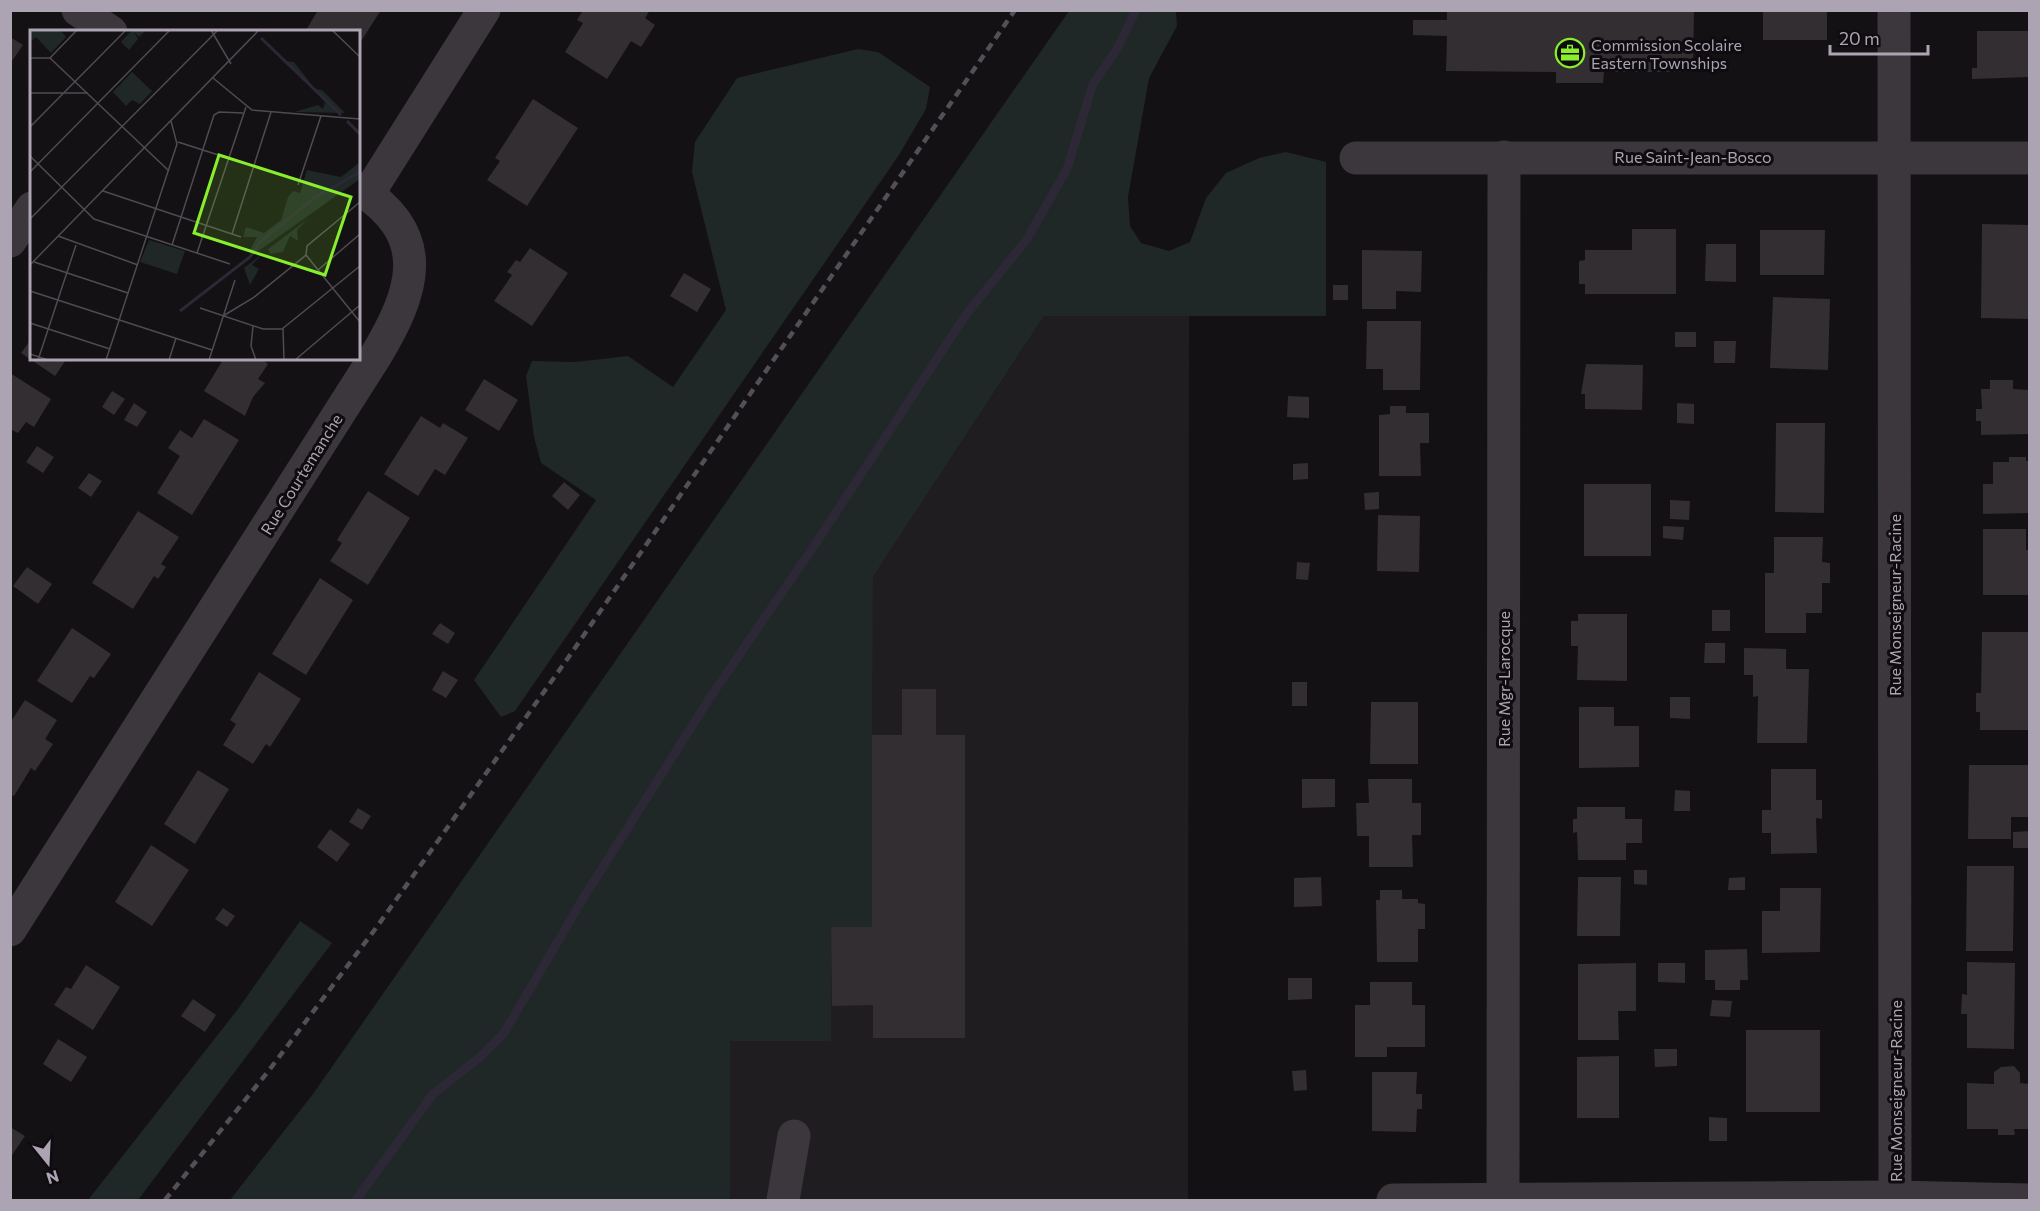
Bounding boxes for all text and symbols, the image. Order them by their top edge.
scale bar [1830,18,1928,56]
text: 20 m [1839,27,1880,49]
inset map [30,30,360,360]
place label: Commission Scolaire Eastern Townships [1591,35,1742,72]
office icon: Commission Scolaire Eastern Townships [1554,37,1586,69]
street label: Rue Saint-Jean-Bosco [1614,147,1772,166]
street label: Rue Courtemanche [256,410,346,538]
street label: Rue Monseigneur-Racine [1885,514,1904,696]
street label: Rue Mgr-Larocque [1494,611,1513,747]
street label: Rue Monseigneur-Racine [1886,1000,1905,1182]
north arrow [18,1133,78,1193]
text: N [44,1167,61,1189]

